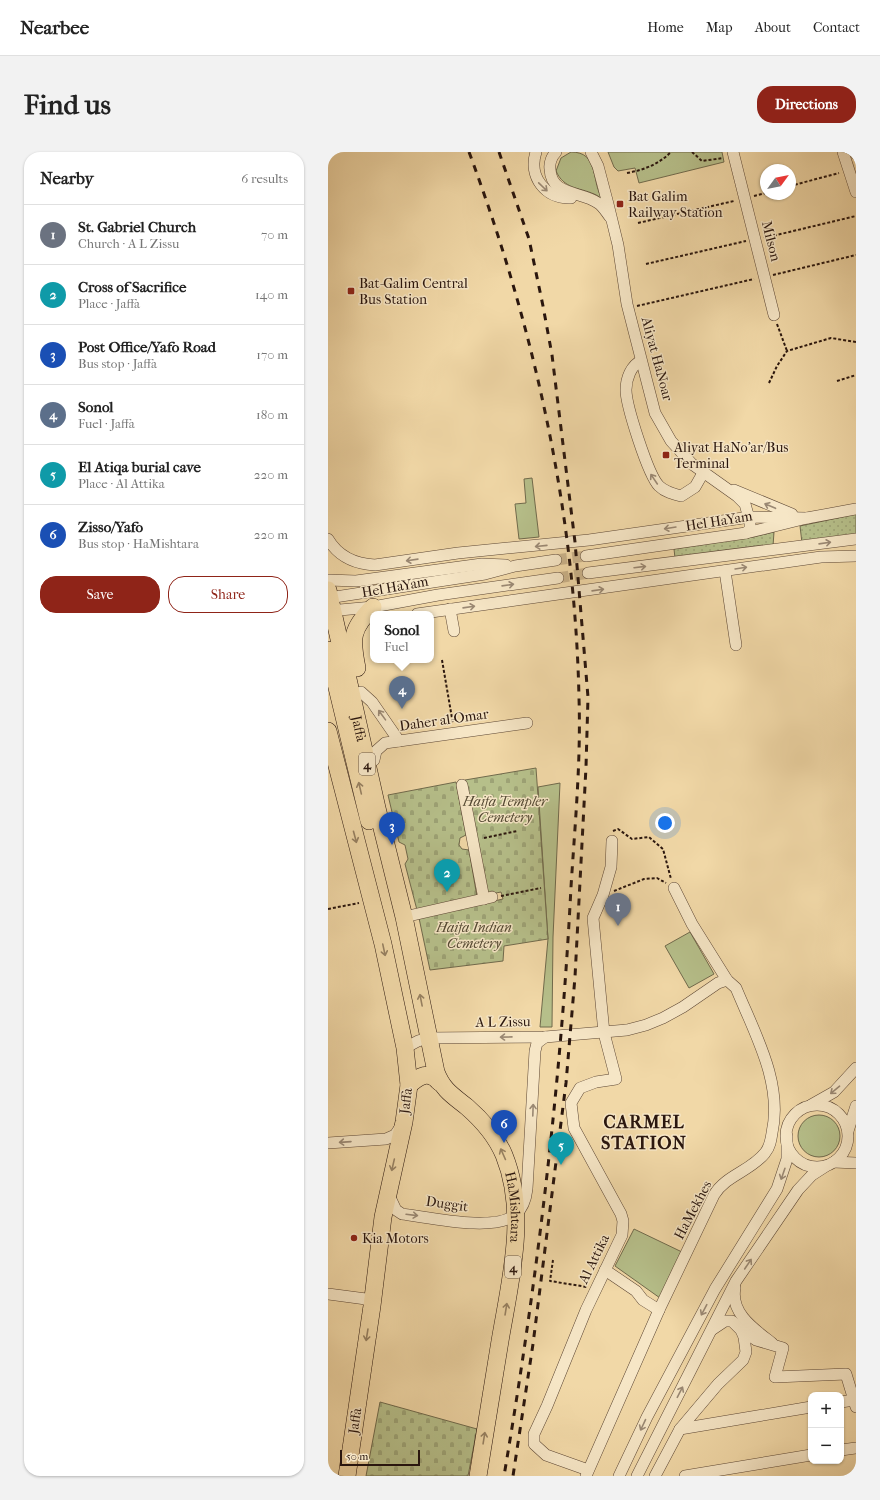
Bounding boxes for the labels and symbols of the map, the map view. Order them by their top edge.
north arrow [760,164,796,200]
one-way arrow [538,182,548,192]
place label: Bat Galim Railway Station [628,188,723,221]
marker: Bat Galim Railway Station [615,199,625,209]
street label: Milson [758,219,784,263]
place label: Bat-Galim Central Bus Station [359,275,468,308]
marker: Bat-Galim Central Bus Station [346,286,356,296]
street label: Aliyat HaNoar [637,314,676,403]
place label: Aliyat HaNo'ar/Bus Terminal [673,439,789,472]
marker: Aliyat HaNo'ar/Bus Terminal [661,450,671,460]
one-way arrow [650,474,658,485]
one-way arrow [764,501,776,509]
street label: Hel HaYam [684,507,754,535]
one-way arrow [664,524,677,532]
one-way arrow [818,539,831,547]
one-way arrow [535,542,548,550]
one-way arrow [406,556,419,564]
one-way arrow [633,563,646,571]
one-way arrow [734,564,747,572]
street label: Hel HaYam [360,573,430,601]
one-way arrow [502,581,515,589]
one-way arrow [591,586,604,594]
one-way arrow [462,603,475,611]
pin: 4 [389,676,415,709]
street label: Daher al-Omar [398,705,490,735]
one-way arrow [378,710,386,721]
street label: Jaffa [348,713,370,744]
road number: 4 [359,753,375,775]
one-way arrow [355,782,363,795]
park label: Haifa Templer Cemetery [462,793,549,826]
pin: 3 [379,812,405,845]
your location [655,813,675,833]
one-way arrow [352,830,360,843]
pin: 2 [434,859,460,892]
pin: 1 [605,893,631,926]
park label: Haifa Indian Cemetery [435,919,512,952]
one-way arrow [381,943,389,956]
one-way arrow [416,994,424,1007]
street label: A L Zissu [474,1013,531,1031]
one-way arrow [500,1033,513,1041]
one-way arrow [829,1085,840,1094]
street label: Jaffa [396,1086,416,1116]
one-way arrow [529,1104,537,1117]
pin: 6 [491,1110,517,1143]
district label: CARMEL STATION [601,1112,687,1154]
pin: 5 [548,1132,574,1165]
one-way arrow [339,1139,352,1146]
one-way arrow [498,1148,506,1160]
one-way arrow [389,1158,397,1171]
one-way arrow [778,1168,786,1180]
street label: HaMishtara [501,1170,524,1244]
street label: HaMekhes [670,1178,716,1242]
street label: Duggit [425,1193,469,1215]
one-way arrow [405,1211,418,1219]
place label: Kia Motors [362,1230,429,1247]
street label: Al Attika [574,1231,613,1287]
marker: Kia Motors [349,1233,359,1243]
road number: 4 [505,1256,521,1278]
one-way arrow [744,1259,752,1270]
one-way arrow [502,1303,510,1316]
one-way arrow [700,1304,707,1316]
one-way arrow [363,1328,371,1341]
one-way arrow [677,1386,685,1398]
street label: Jaffa [345,1406,365,1436]
one-way arrow [639,1419,646,1431]
one-way arrow [480,1431,488,1444]
scale bar [340,1448,420,1467]

